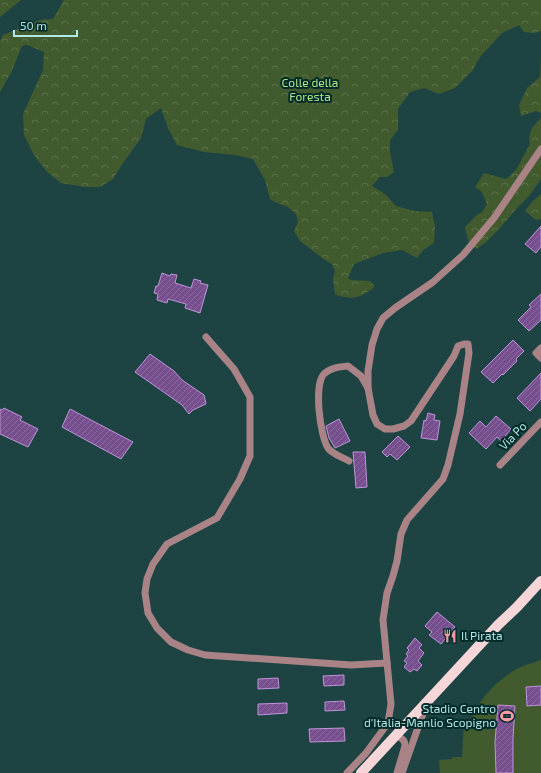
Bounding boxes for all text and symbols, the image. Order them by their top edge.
scale bar [14,12,77,38]
text: 50 m [20,18,47,32]
park label: Colle della Foresta [282,75,338,103]
street label: Via Po [496,418,529,452]
restaurant icon: Il Pirata [442,628,458,644]
place label: Il Pirata [461,628,503,642]
place label: Stadio Centro d'Italia-Manlio Scopigno [364,701,496,729]
sports icon: Stadio Centro d'Italia-Manlio Scopigno [499,708,515,724]

